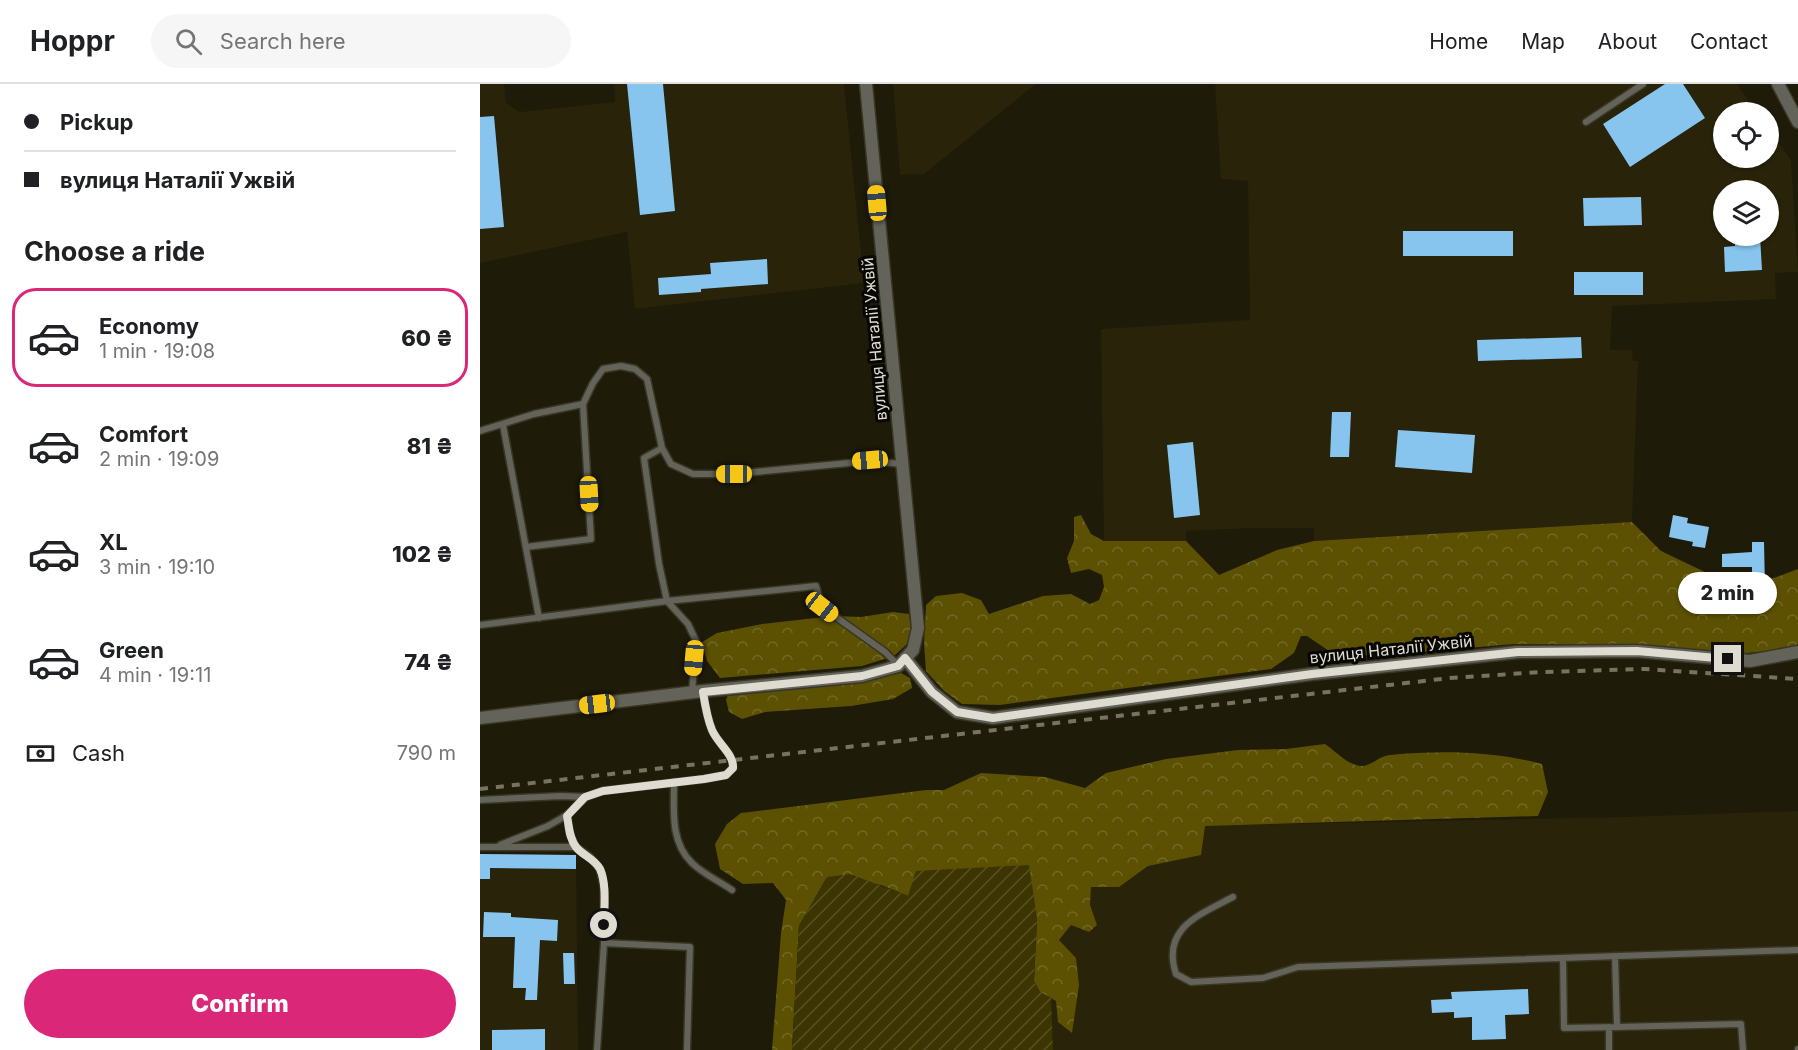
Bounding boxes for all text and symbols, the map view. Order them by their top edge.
search box [151,14,571,68]
text: Hoppr [30,24,115,58]
icon: search [172,25,205,58]
text: Search here [220,28,346,54]
text: Home [1429,29,1488,54]
text: Map [1521,29,1565,54]
text: About [1598,29,1657,54]
text: Contact [1690,29,1768,54]
map controls [1713,102,1779,246]
button: locate [1713,102,1779,168]
text: Pickup [60,109,134,135]
text: вулиця Наталії Ужвій [60,167,295,193]
button: layers [1713,180,1779,246]
car [866,184,888,222]
text: Choose a ride [24,235,205,268]
street label: вулиця Наталії Ужвій [857,257,891,421]
icon: car [27,311,81,365]
text: Economy [99,313,199,339]
text: 60 ₴ [401,325,453,351]
text: 1 min · 19:08 [99,339,215,363]
icon: car [27,419,81,473]
text: Comfort [99,421,188,447]
text: 81 ₴ [407,433,453,459]
text: 2 min · 19:09 [99,447,219,471]
car [851,449,889,471]
car [716,465,752,483]
car [579,476,599,512]
icon: car [27,527,81,581]
text: XL [99,529,128,555]
text: 102 ₴ [392,541,453,567]
text: 3 min · 19:10 [99,555,215,579]
callout: 2 min [1678,572,1778,614]
text: 2 min [1700,581,1755,605]
car [802,589,842,625]
street label: вулиця Наталії Ужвій [1309,630,1473,668]
icon: car [27,635,81,689]
text: Green [99,637,164,663]
car [683,639,705,677]
route end [1714,645,1741,672]
text: 74 ₴ [404,649,453,675]
text: 4 min · 19:11 [99,663,211,687]
car [578,693,616,715]
icon: cash [24,737,57,770]
text: Cash [72,740,125,766]
text: 790 m [397,741,456,765]
route start [590,911,617,938]
button: Confirm [24,969,456,1038]

